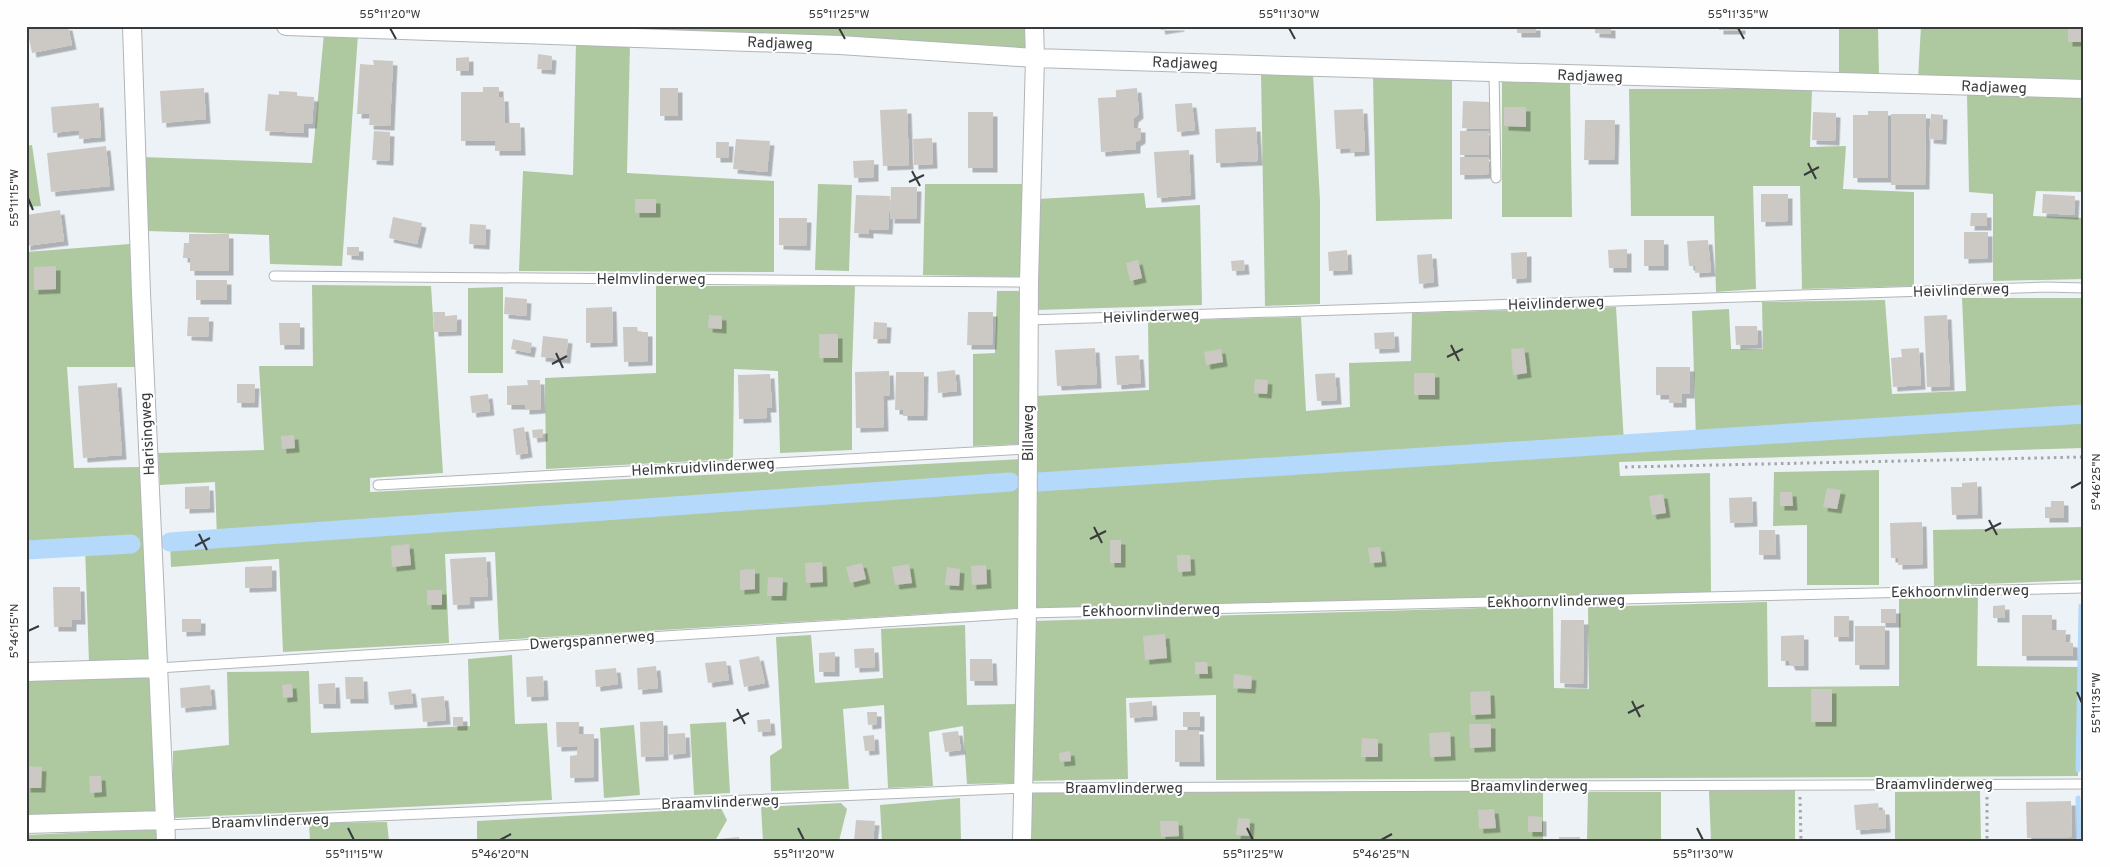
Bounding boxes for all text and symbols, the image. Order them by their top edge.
text: 55°11'20"W [359,7,421,23]
text: 55°11'25"W [808,7,870,23]
text: 55°11'30"W [1258,7,1320,23]
text: 55°11'35"W [1708,7,1768,23]
street label: Radjaweg [747,34,813,55]
street label: Radjaweg [1152,54,1218,75]
street label: Radjaweg [1557,67,1623,88]
street label: Radjaweg [1961,78,2027,99]
text: 55°11'15"W [7,169,23,227]
street label: Helmvlinderweg [596,271,706,290]
street label: Heivlinderweg [1913,280,2010,303]
street label: Heivlinderweg [1508,293,1605,316]
street label: Heivlinderweg [1103,306,1200,329]
street label: Harisingweg [137,392,160,476]
street label: Billaweg [1020,405,1039,461]
text: 5°46'25"N [2089,453,2105,511]
street label: Helmkruidvlinderweg [631,455,775,482]
street label: Eekhoornvlinderweg [1891,582,2029,603]
street label: Eekhoornvlinderweg [1487,592,1625,613]
street label: Eekhoornvlinderweg [1082,601,1220,622]
text: 5°46'15"N [7,604,23,658]
street label: Dwergspannerweg [529,628,655,655]
text: 55°11'35"W [2089,673,2105,733]
street label: Braamvlinderweg [1875,776,1993,795]
street label: Braamvlinderweg [1470,778,1588,797]
street label: Braamvlinderweg [1065,780,1183,799]
street label: Braamvlinderweg [661,792,779,815]
street label: Braamvlinderweg [211,811,329,834]
text: 55°11'15"W [325,847,383,863]
text: 5°46'20"N [471,847,529,863]
text: 55°11'20"W [773,847,835,863]
text: 55°11'25"W [1222,847,1284,863]
text: 5°46'25"N [1352,847,1410,863]
text: 55°11'30"W [1672,847,1734,863]

